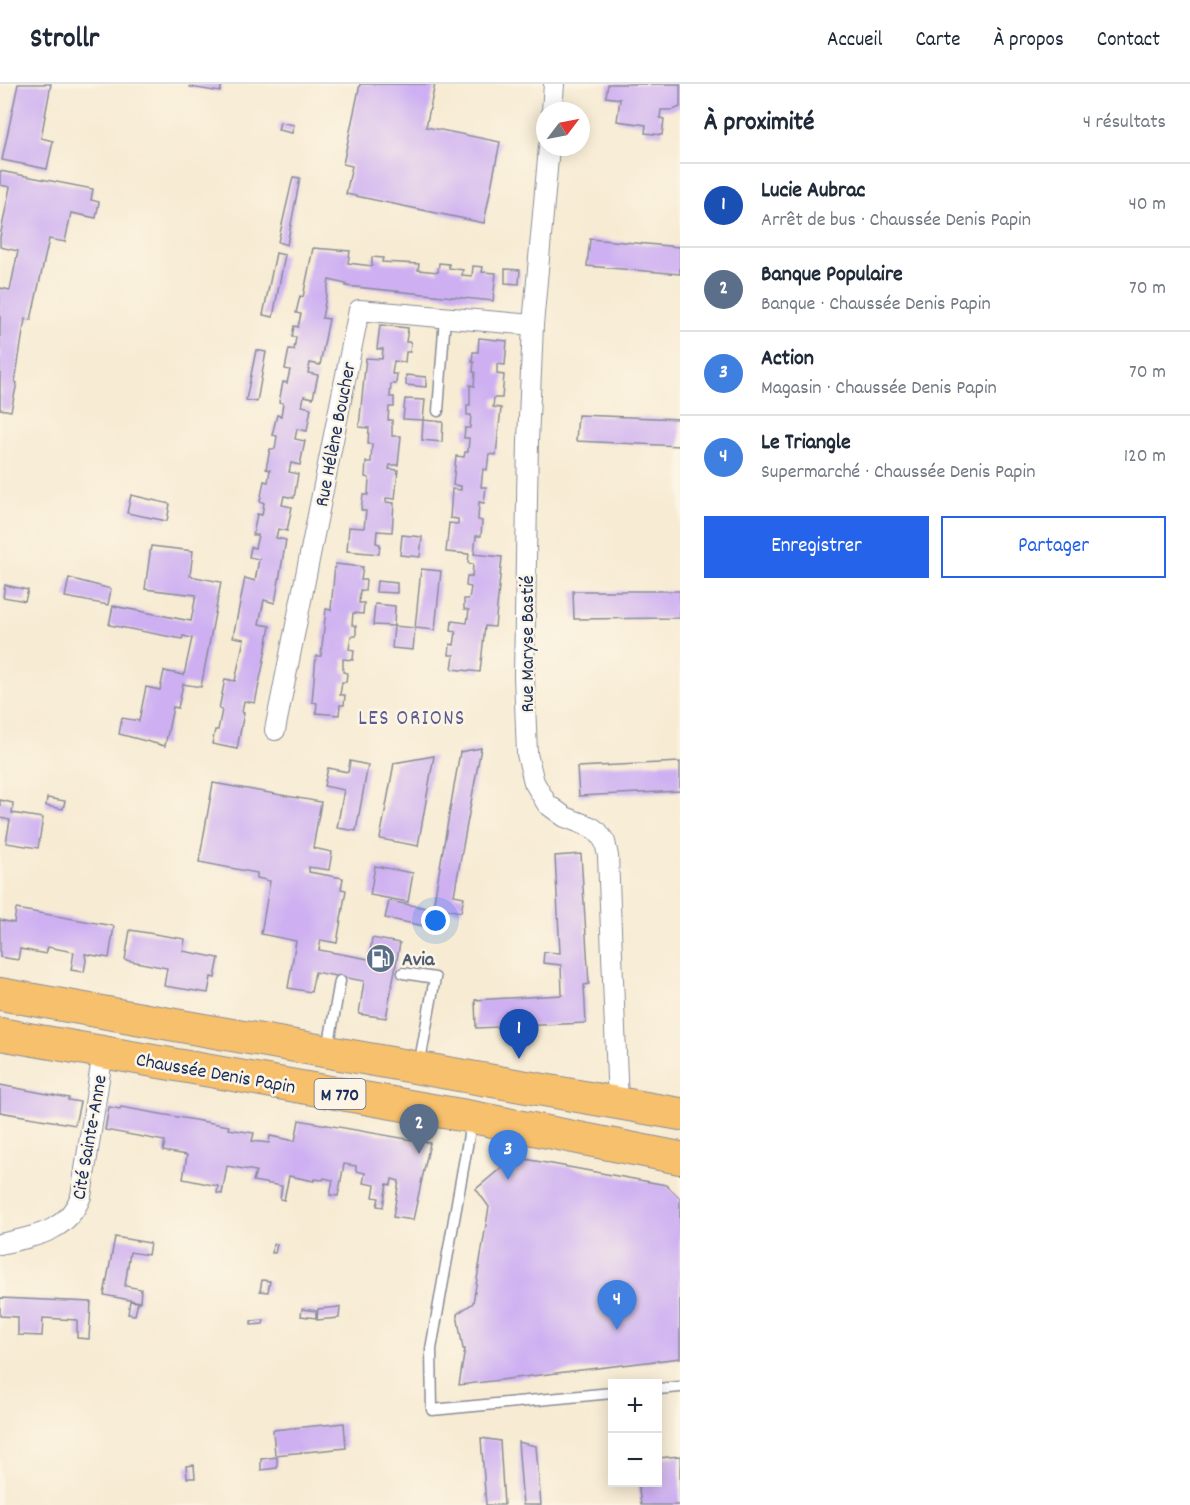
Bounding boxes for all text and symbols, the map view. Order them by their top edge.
text: Strollr [30,21,99,61]
text: Accueil [827,26,882,56]
text: Carte [915,26,960,56]
text: À propos [993,26,1064,56]
text: Contact [1097,26,1160,56]
north arrow [536,102,590,156]
text: À proximité [704,105,814,142]
text: 4 résultats [1083,109,1166,137]
text: Lucie Aubrac [761,176,865,207]
text: 1 [721,191,726,219]
text: 40 m [1128,191,1166,219]
text: Arrêt de bus · Chaussée Denis Papin [761,207,1031,235]
text: Banque Populaire [761,260,903,291]
text: 2 [719,275,728,303]
text: 70 m [1129,275,1166,303]
text: Banque · Chaussée Denis Papin [761,291,991,319]
text: Action [761,344,814,375]
street label: Rue Hélène Boucher [309,359,365,509]
text: 3 [719,359,728,387]
text: 70 m [1129,359,1166,387]
text: Magasin · Chaussée Denis Papin [761,375,997,403]
text: Le Triangle [761,428,851,459]
text: 4 [719,443,728,471]
text: 120 m [1124,443,1166,471]
text: Supermarché · Chaussée Denis Papin [761,459,1035,487]
button: Enregistrer [704,516,929,578]
button: Partager [941,516,1166,578]
street label: Rue Maryse Bastié [515,575,543,713]
district label: LES ORIONS [358,705,466,735]
your location [421,906,450,935]
fuel station icon: Avia [365,942,397,974]
place label: Avia [402,947,435,975]
pin: 1 [500,1010,538,1059]
street label: Chaussée Denis Papin [134,1047,297,1103]
street label: Cité Sainte-Anne [66,1073,116,1202]
road number: M 770 [314,1079,366,1109]
pin: 2 [400,1104,438,1154]
pin: 3 [488,1130,528,1180]
pin: 4 [598,1280,636,1330]
map controls [608,1379,662,1487]
button: + [608,1379,662,1433]
button: − [608,1433,662,1487]

